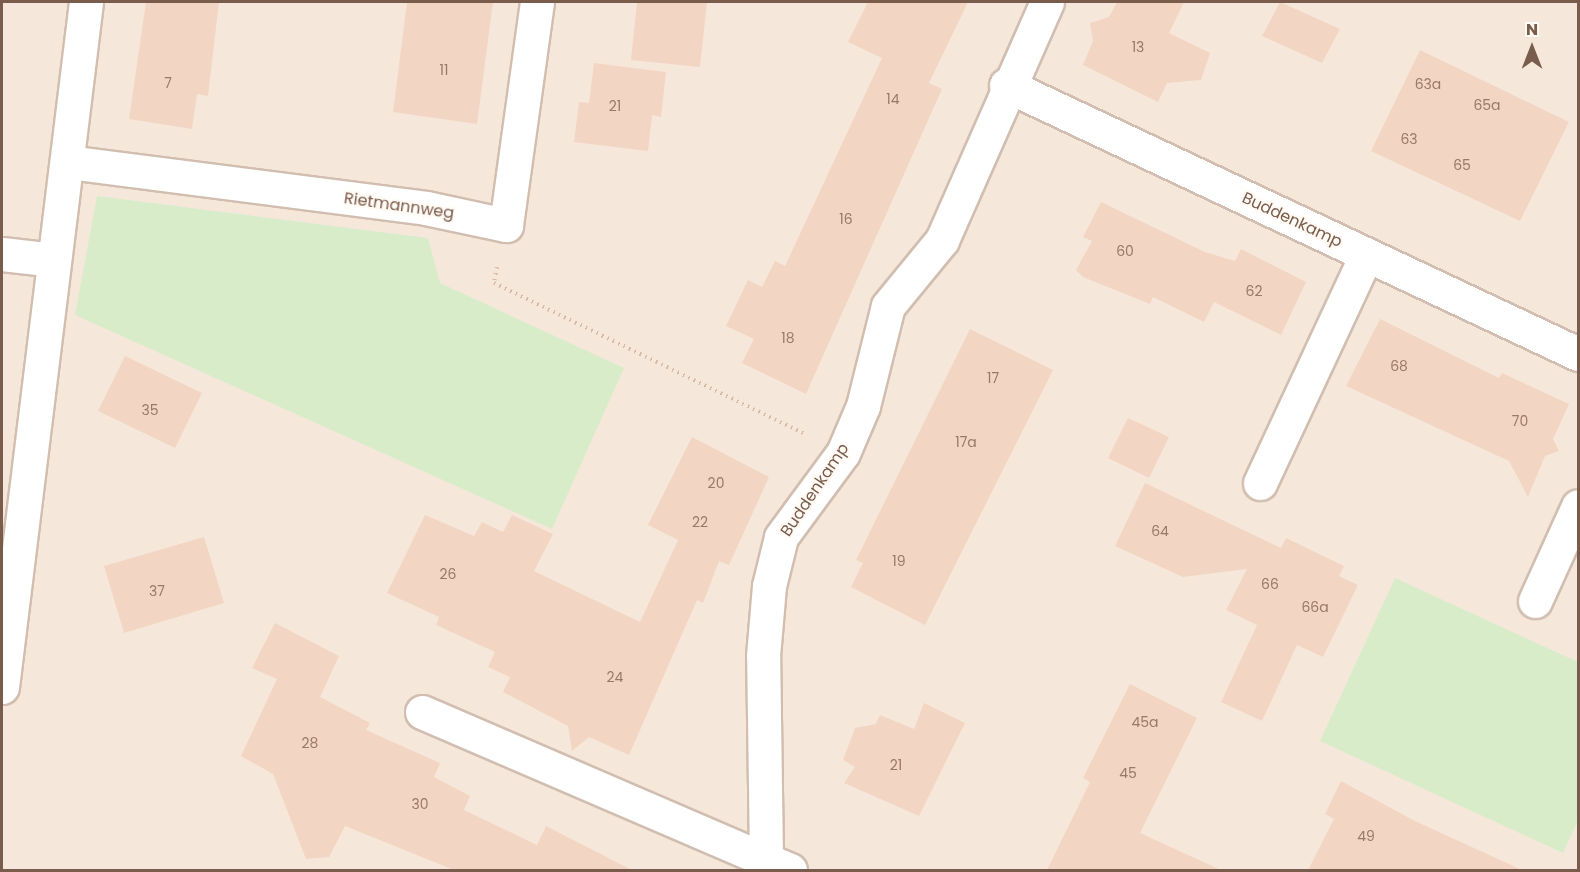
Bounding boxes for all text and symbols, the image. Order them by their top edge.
north arrow [1502,18,1562,78]
text: N [1526,18,1538,41]
house number: 13 [1132,39,1144,55]
house number: 11 [440,62,448,78]
house number: 7 [164,75,172,91]
house number: 63a [1415,76,1441,92]
house number: 14 [886,91,900,107]
house number: 65a [1473,97,1501,113]
house number: 21 [609,98,621,114]
house number: 63 [1400,131,1418,147]
house number: 65 [1453,157,1471,173]
street label: Buddenkamp [1239,188,1345,252]
street label: Rietmannweg [343,189,455,223]
house number: 16 [839,211,853,227]
house number: 60 [1116,243,1134,259]
house number: 62 [1246,283,1262,299]
house number: 18 [781,330,795,346]
house number: 68 [1390,358,1408,374]
house number: 17 [987,370,999,386]
house number: 35 [141,402,159,418]
house number: 70 [1512,413,1528,429]
house number: 17a [955,434,977,450]
street label: Buddenkamp [777,440,853,540]
house number: 20 [708,475,724,491]
house number: 22 [692,514,708,530]
house number: 64 [1151,523,1169,539]
house number: 19 [892,553,906,569]
house number: 26 [440,566,456,582]
house number: 66 [1261,576,1279,592]
house number: 37 [149,583,165,599]
house number: 66a [1301,599,1329,615]
house number: 24 [607,669,623,685]
house number: 45a [1131,714,1159,730]
house number: 28 [302,735,318,751]
house number: 21 [890,757,902,773]
house number: 45 [1119,765,1137,781]
house number: 30 [411,796,429,812]
house number: 49 [1357,828,1375,844]

